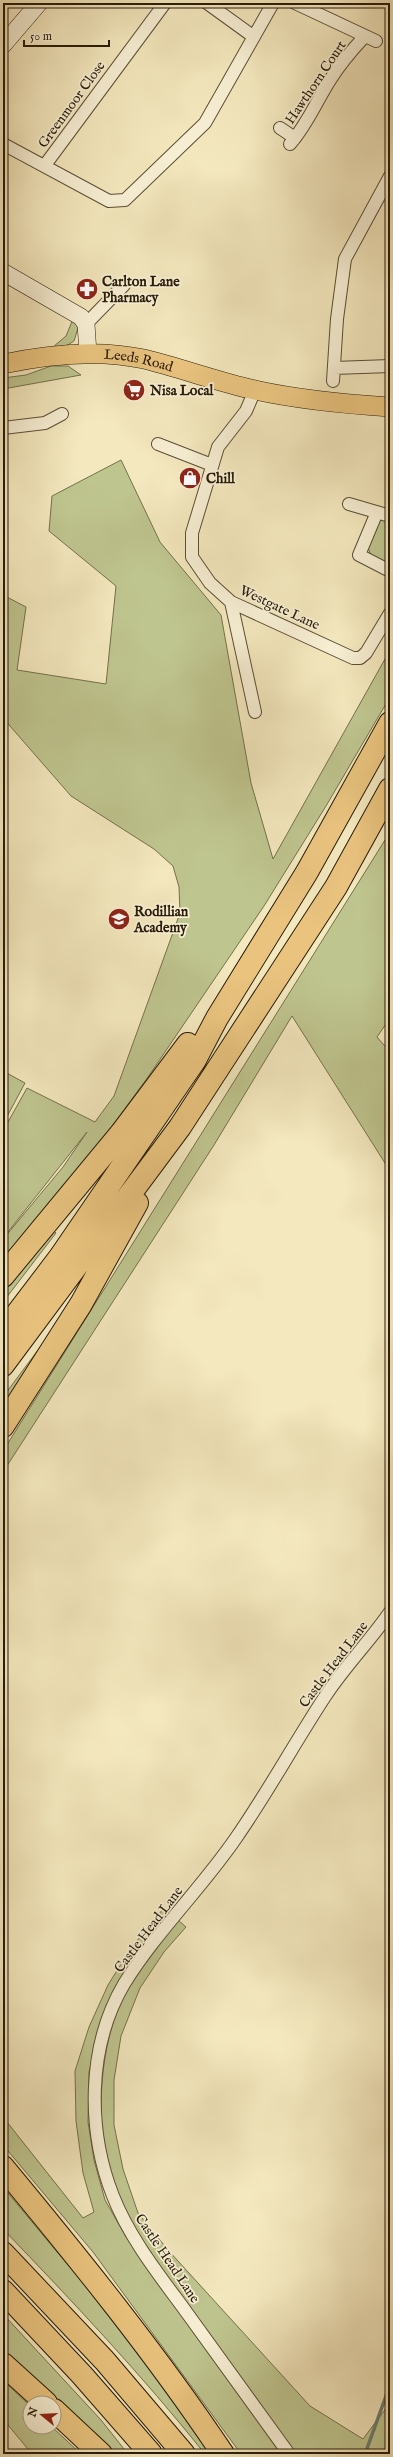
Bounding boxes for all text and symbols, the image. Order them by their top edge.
scale bar [24,22,109,48]
text: 50 m [30,29,52,44]
street label: Hawthorn Court [281,37,351,128]
street label: Greenmoor Close [34,57,110,152]
place label: Carlton Lane Pharmacy [102,273,180,307]
pharmacy icon: Carlton Lane Pharmacy [74,276,100,302]
street label: Leeds Road [104,346,176,377]
supermarket icon: Nisa Local [121,377,147,403]
place label: Nisa Local [149,382,214,400]
shop icon: Chill [177,465,203,491]
place label: Chill [206,470,236,488]
street label: Westgate Lane [237,581,323,635]
place label: Rodillian Academy [133,903,189,937]
school or university icon: Rodillian Academy [106,906,132,932]
street label: Castle Head Lane [295,1617,373,1711]
street label: Castle Head Lane [110,1882,188,1976]
street label: Castle Head Lane [131,2211,204,2307]
north arrow [22,2395,62,2435]
text: N [25,2405,42,2420]

